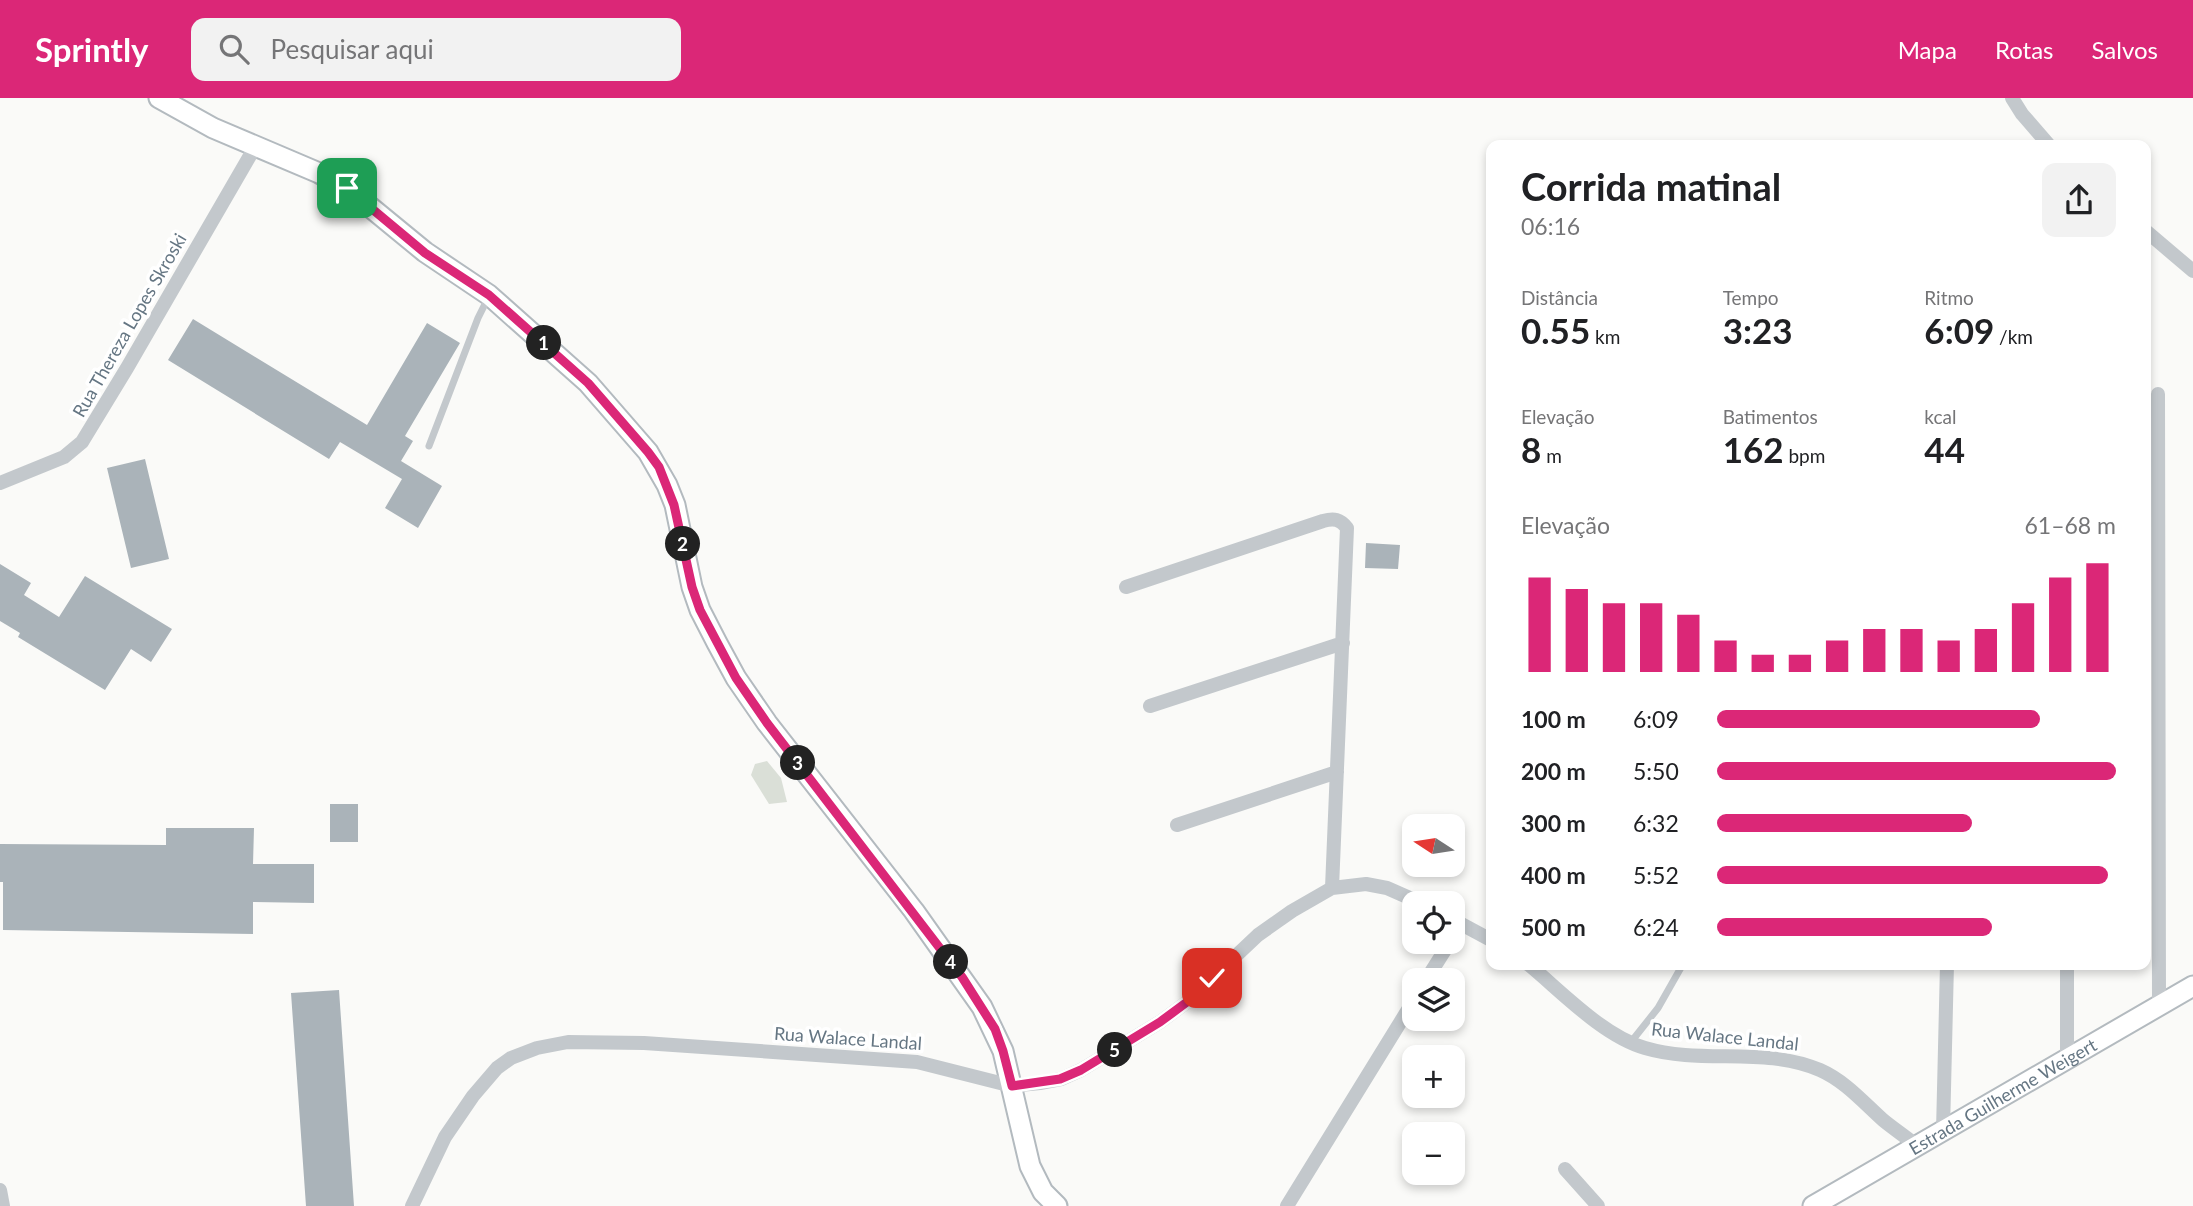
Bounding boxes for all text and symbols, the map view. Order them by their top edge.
search box [191,18,681,81]
text: Sprintly [35,29,149,69]
icon: search [215,30,253,68]
text: Pesquisar aqui [271,33,434,65]
text: Mapa [1898,35,1957,64]
text: Rotas [1995,35,2054,64]
text: Salvos [2092,35,2158,64]
pin [317,158,377,218]
text: Corrida matinal [1521,163,1781,209]
button: share [2042,163,2116,237]
icon: arrive [328,169,366,207]
text: 06:16 [1521,212,1580,240]
street label: Rua Thereza Lopes Skroski [67,229,191,421]
text: Distância [1521,286,1598,309]
text: Tempo [1723,286,1779,309]
text: Ritmo [1924,286,1974,309]
text: 0.55 [1521,309,1590,351]
text: 3:23 [1723,309,1793,351]
text: 6:09 [1924,309,1994,351]
text: km [1590,325,1620,348]
text: /km [1994,325,2033,348]
pin: 1 [526,326,562,360]
text: 1 [538,331,549,354]
text: Elevação [1521,405,1595,428]
text: Batimentos [1723,405,1818,428]
text: kcal [1924,405,1956,428]
text: 8 [1521,428,1541,470]
text: 162 [1723,428,1784,470]
text: 44 [1924,428,1965,470]
text: m [1541,444,1562,467]
text: bpm [1784,444,1825,467]
text: Elevação [1521,511,1610,539]
text: 61–68 m [2024,511,2116,539]
pin: 2 [666,526,700,562]
text: 2 [677,532,688,555]
text: 100 m [1521,705,1586,733]
text: 6:09 [1633,705,1679,733]
pin: 3 [780,746,816,780]
text: 3 [792,751,803,774]
text: 200 m [1521,757,1586,785]
text: 5:50 [1633,757,1679,785]
text: 300 m [1521,809,1586,837]
text: 6:32 [1633,809,1679,837]
north arrow [1402,814,1465,877]
map controls [1402,814,1465,1185]
text: 400 m [1521,861,1586,889]
text: 5:52 [1633,861,1679,889]
button: locate [1402,891,1465,954]
text: 500 m [1521,913,1586,941]
text: 6:24 [1633,913,1679,941]
pin: 4 [934,944,968,980]
pin [1182,948,1242,1008]
text: 4 [945,950,956,973]
icon: check [1193,959,1231,997]
button: layers [1402,968,1465,1031]
street label: Rua Walace Landal [1650,1017,1800,1055]
street label: Rua Walace Landal [773,1022,923,1054]
pin: 5 [1098,1032,1132,1068]
street label: Estrada Guilherme Weigert [1905,1033,2101,1159]
text: 5 [1109,1038,1120,1061]
button: + [1402,1045,1465,1108]
button: − [1402,1122,1465,1185]

